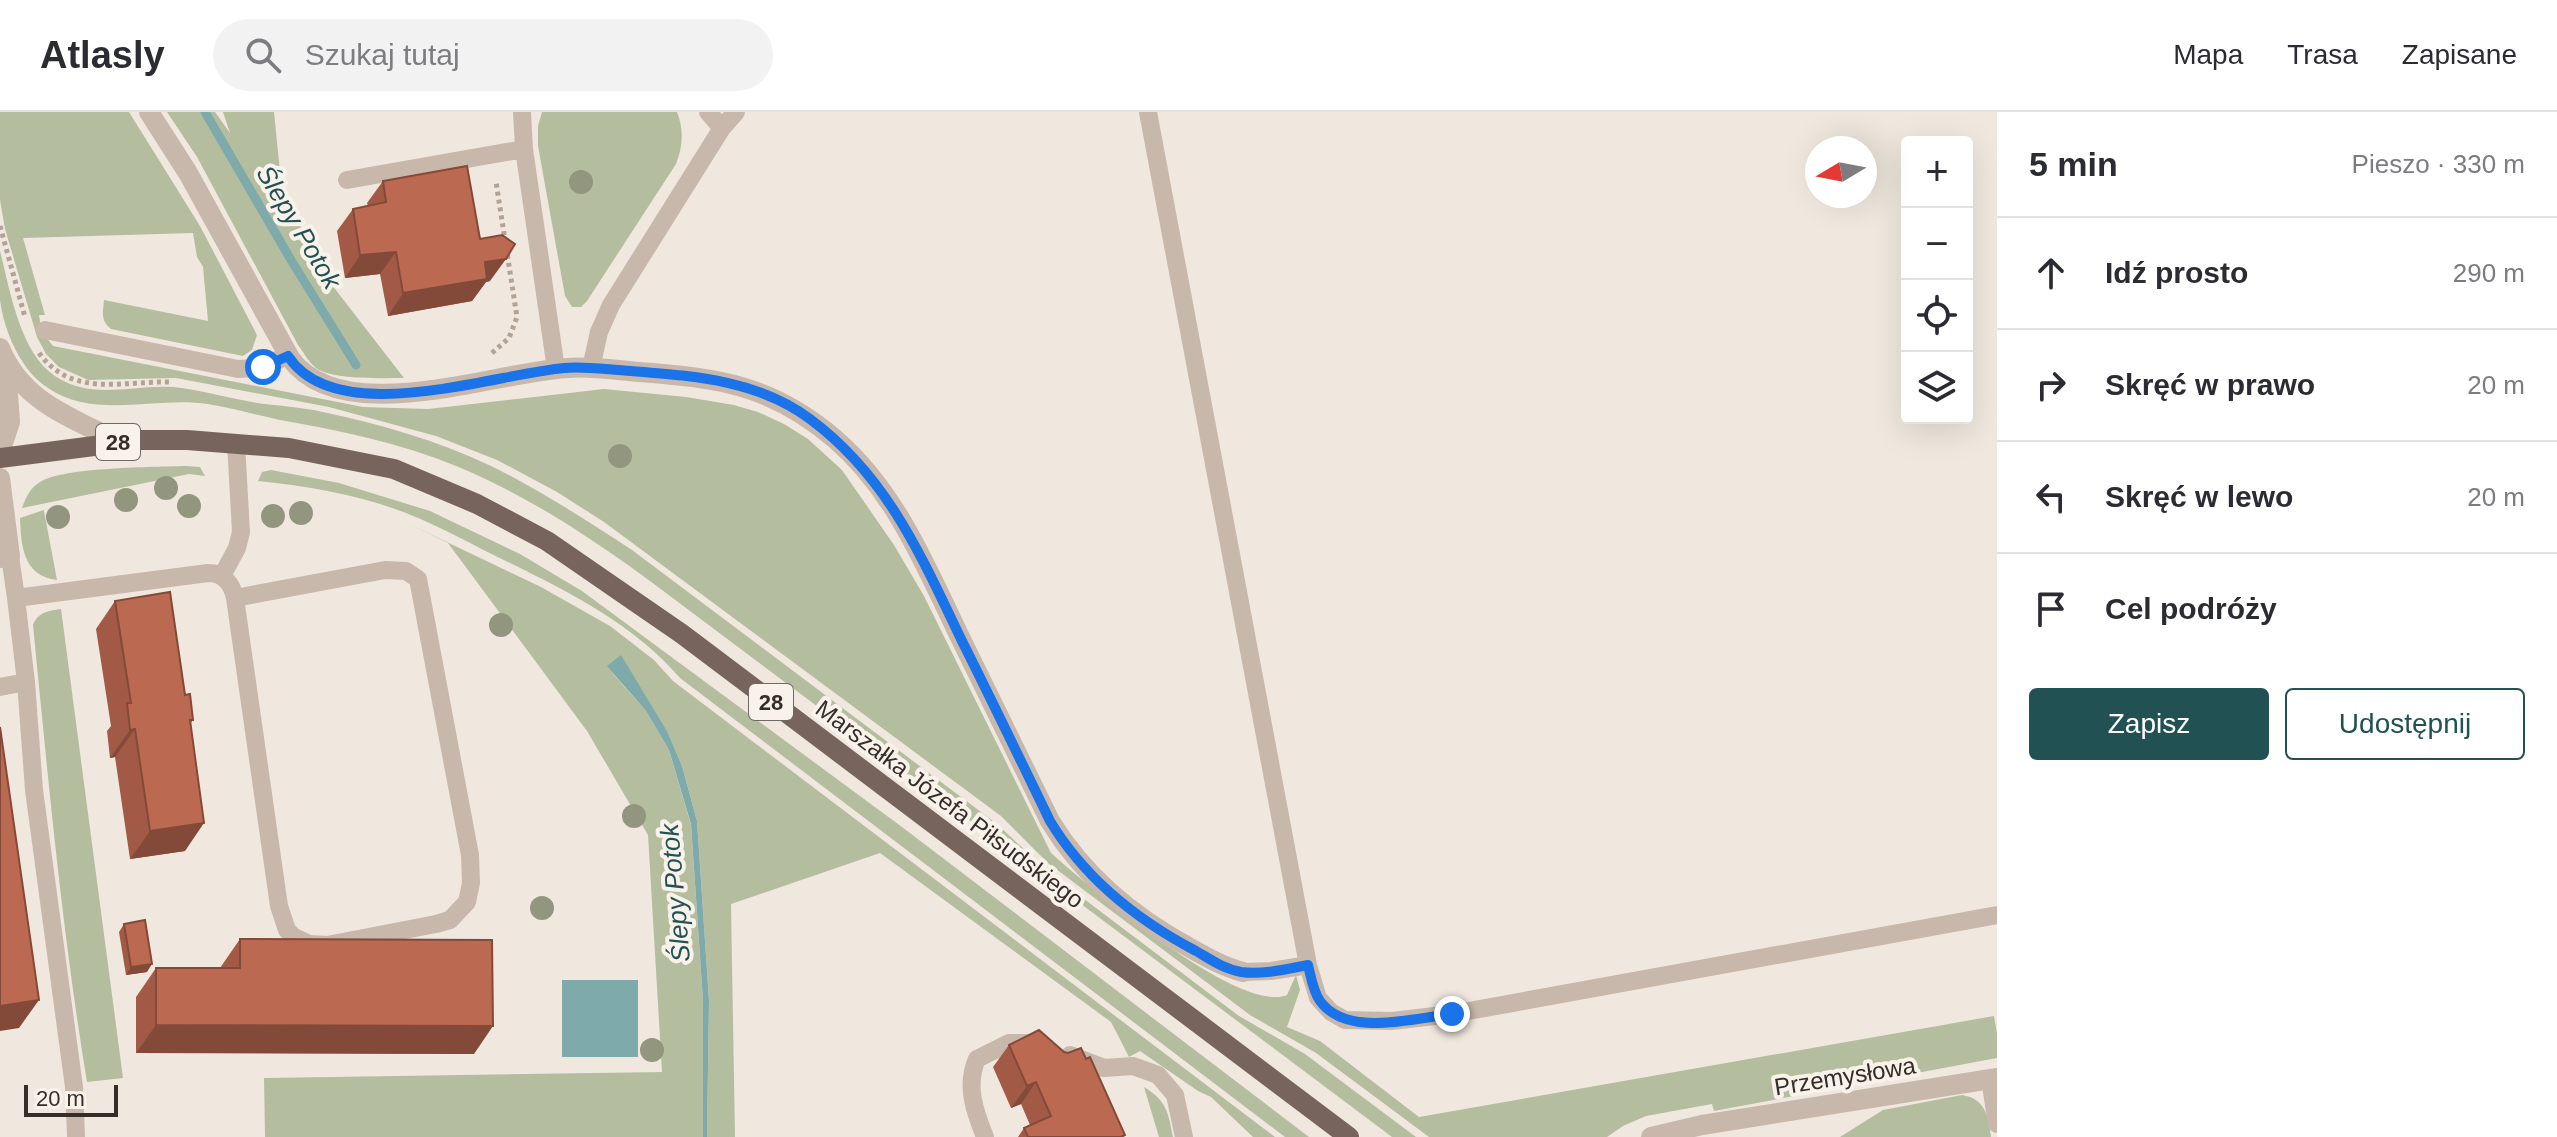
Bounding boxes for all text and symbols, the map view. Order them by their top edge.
search box [213,19,773,91]
icon: search [241,33,285,77]
text: Atlasly [40,34,165,76]
text: Szukaj tutaj [305,38,460,71]
text: Mapa [2173,39,2243,70]
text: Trasa [2287,39,2358,70]
text: Zapisane [2402,39,2517,70]
north arrow [1805,136,1877,208]
map controls [1901,136,1973,424]
button: + [1901,136,1973,208]
text: 5 min [2029,145,2118,183]
text: Pieszo · 330 m [2352,149,2525,179]
water label: Ślepy Potok [250,160,349,296]
button: − [1901,208,1973,280]
icon: ahead [2029,251,2073,295]
text: Idź prosto [2105,256,2248,289]
text: 290 m [2453,258,2525,288]
button: locate [1901,280,1973,352]
route start [245,349,281,385]
button: layers [1901,352,1973,424]
icon: right [2029,363,2073,407]
text: Skręć w prawo [2105,368,2315,401]
text: 20 m [2467,370,2525,400]
road number: 28 [96,424,140,460]
icon: left [2029,475,2073,519]
text: Skręć w lewo [2105,480,2293,513]
text: 20 m [2467,482,2525,512]
icon: arrive [2029,587,2073,631]
text: Cel podróży [2105,592,2277,625]
road number: 28 [749,684,793,720]
button: Zapisz [2029,688,2269,760]
button: Udostępnij [2285,688,2525,760]
street label: Marszałka Józefa Piłsudskiego [811,694,1089,914]
water label: Ślepy Potok [654,821,696,963]
route end [1434,996,1470,1032]
street label: Przemysłowa [1772,1051,1918,1100]
scale bar [24,1081,118,1117]
text: 20 m [36,1086,85,1111]

